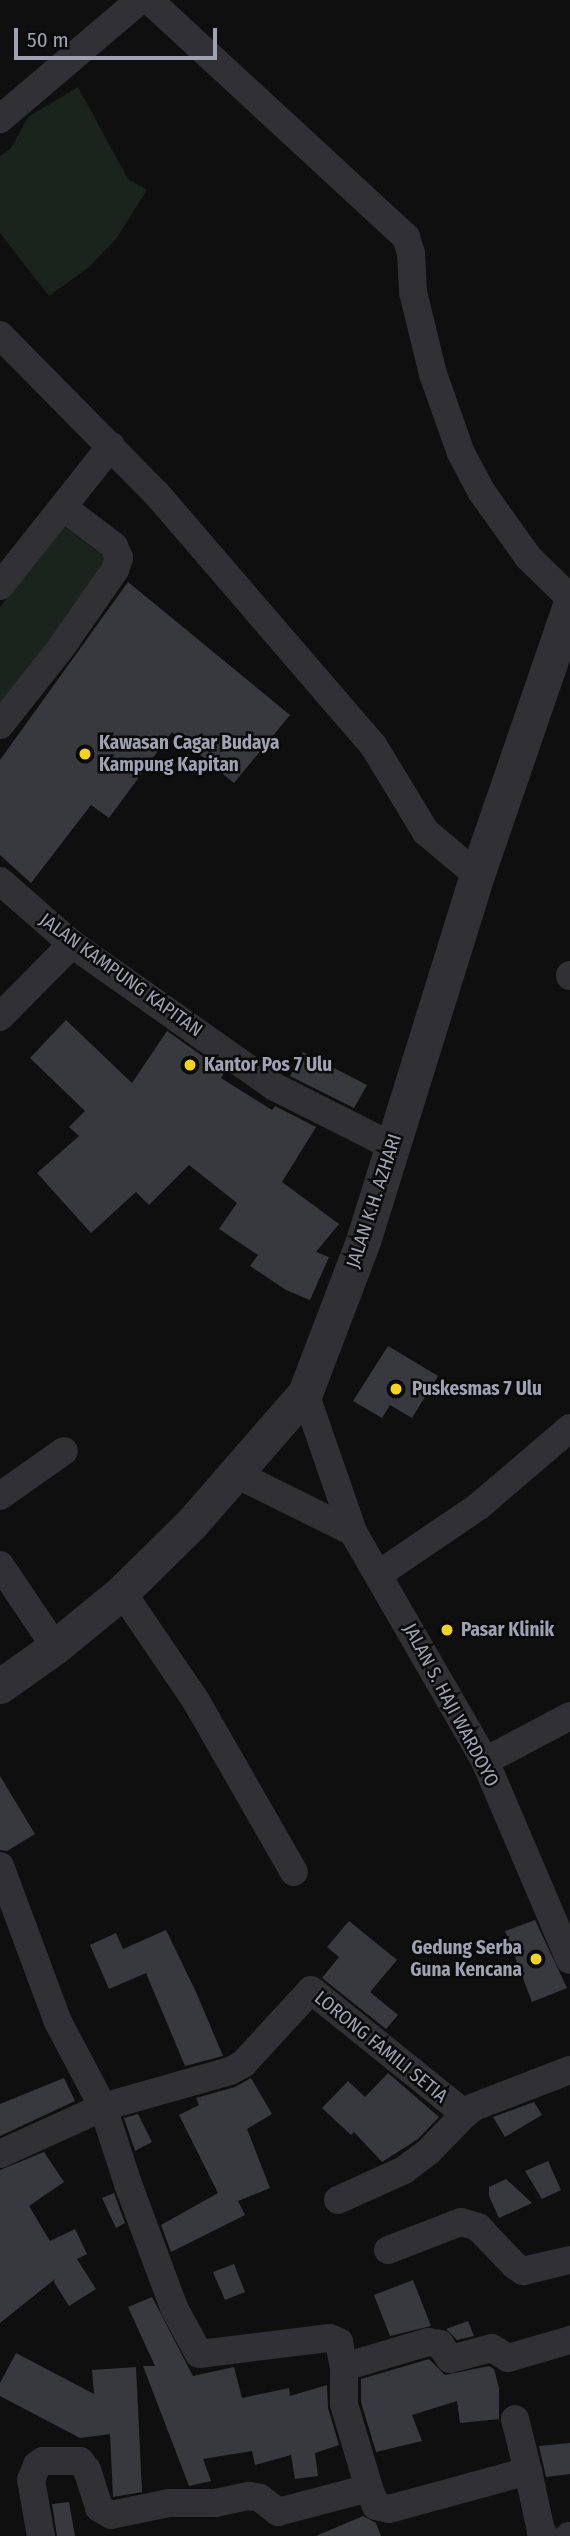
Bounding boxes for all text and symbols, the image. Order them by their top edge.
scale bar [18,14,220,58]
text: 50 m [27,27,69,53]
place label: Kawasan Cagar Budaya Kampung Kapitan [99,732,279,776]
marker: Kawasan Cagar Budaya Kampung Kapitan [77,746,93,762]
street label: JALAN KAMPUNG KAPITAN [35,908,207,1042]
place label: Kantor Pos 7 Ulu [204,1054,332,1076]
marker: Kantor Pos 7 Ulu [182,1057,198,1073]
street label: JALAN K.H. AZHARI [342,1131,406,1271]
place label: Puskesmas 7 Ulu [412,1378,542,1400]
marker: Puskesmas 7 Ulu [386,1379,406,1399]
place label: Pasar Klinik [461,1619,554,1641]
street label: JALAN S. HAJI WARDOYO [398,1620,504,1790]
marker: Pasar Klinik [439,1622,455,1638]
place label: Gedung Serba Guna Kencana [410,1937,522,1981]
marker: Gedung Serba Guna Kencana [528,1951,544,1967]
street label: LORONG FAMILI SETIA [310,1986,452,2108]

